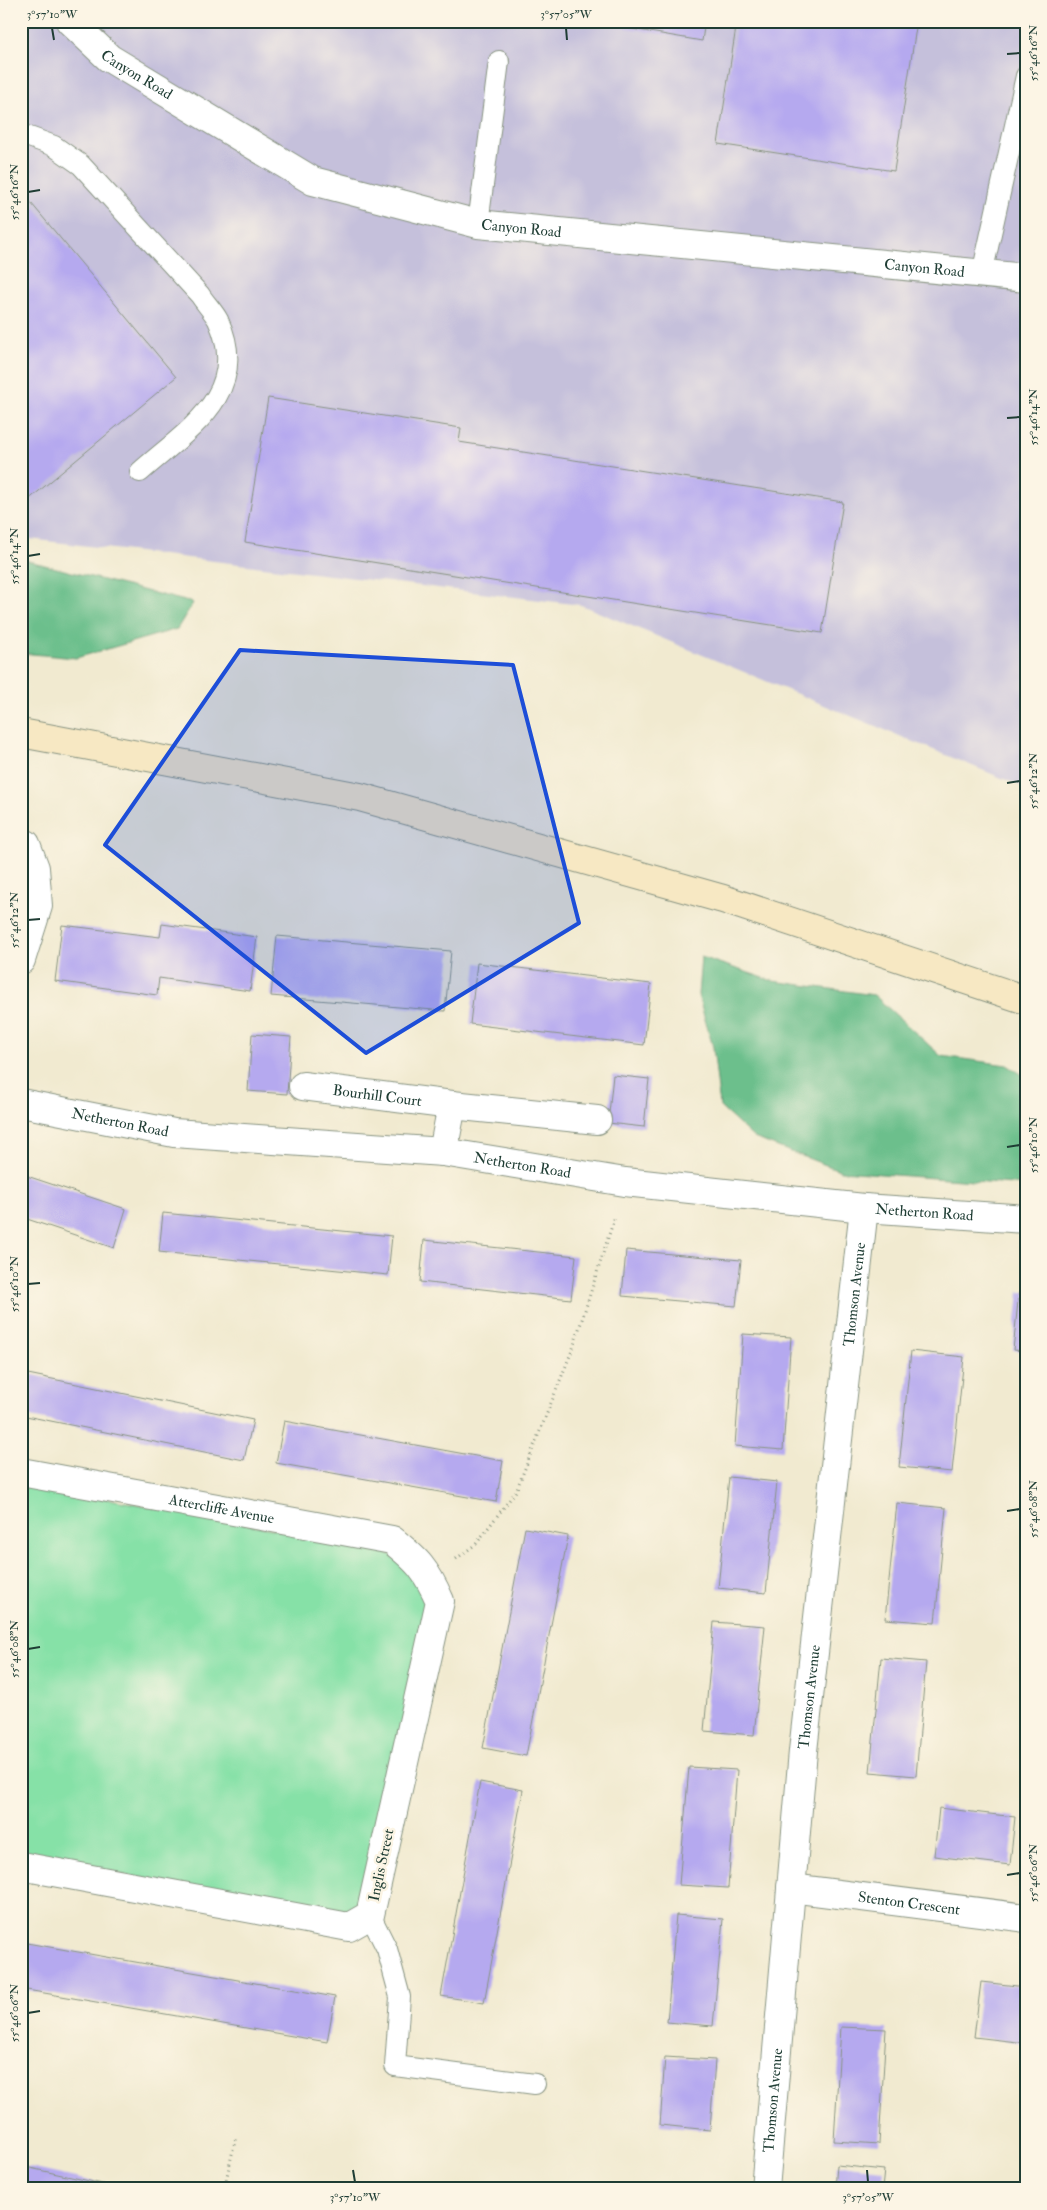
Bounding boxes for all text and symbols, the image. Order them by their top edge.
text: 3°57'10"W [27,7,78,22]
text: 3°57'05"W [540,7,593,22]
text: 55°46'16"N [1026,24,1041,81]
street label: Canyon Road [96,46,176,104]
text: 55°46'16"N [7,163,22,220]
street label: Canyon Road [480,215,563,242]
street label: Canyon Road [883,255,966,282]
text: 55°46'14"N [1026,388,1041,446]
text: 55°46'14"N [7,527,22,585]
text: 55°46'12"N [1026,752,1041,809]
text: 55°46'12"N [7,891,22,948]
street label: Bourhill Court [332,1081,423,1111]
street label: Netherton Road [70,1104,171,1142]
text: 55°46'10"N [1026,1116,1041,1173]
street label: Netherton Road [472,1148,573,1183]
street label: Netherton Road [875,1200,975,1225]
street label: Thomson Avenue [839,1242,870,1348]
text: 55°46'10"N [7,1255,22,1312]
text: 55°46'08"N [1026,1480,1041,1538]
street label: Attercliffe Avenue [166,1490,276,1528]
text: 55°46'08"N [7,1620,22,1678]
street label: Thomson Avenue [794,1644,825,1750]
street label: Inglis Street [365,1827,398,1903]
text: 55°46'06"N [1026,1843,1041,1902]
street label: Stenton Crescent [857,1888,961,1920]
text: 55°46'06"N [7,1983,22,2042]
street label: Thomson Avenue [759,2047,787,2153]
text: 3°57'10"W [330,2190,381,2205]
text: 3°57'05"W [842,2190,895,2205]

